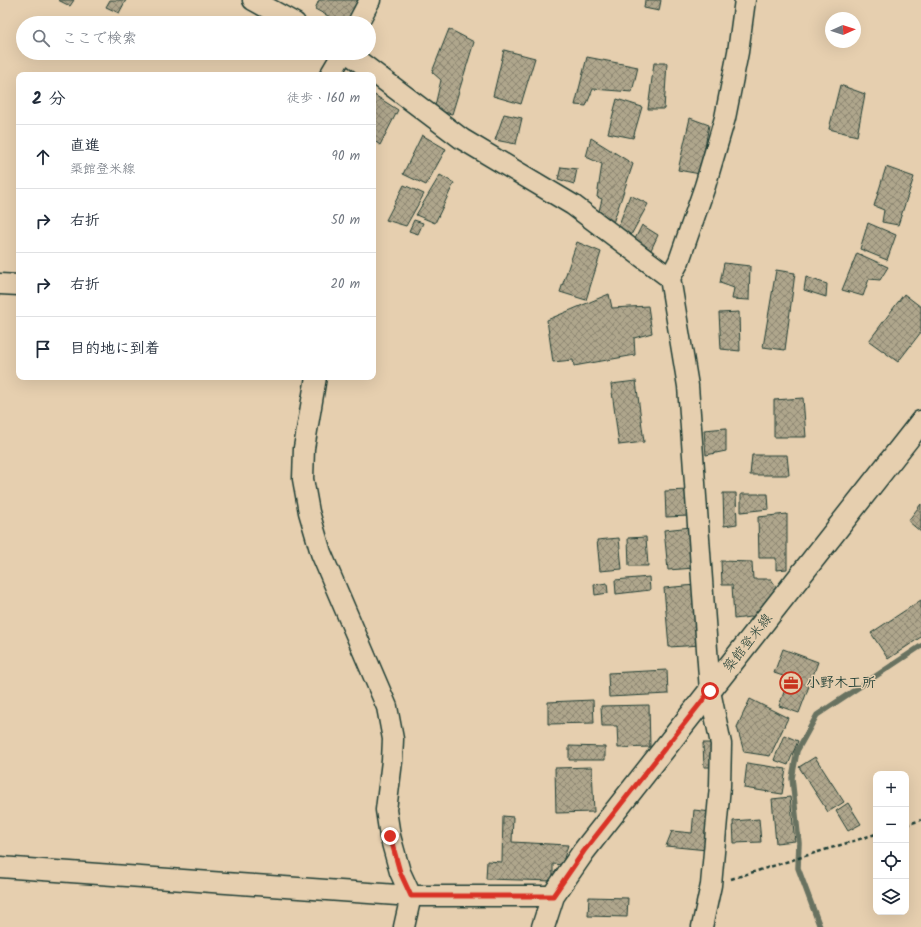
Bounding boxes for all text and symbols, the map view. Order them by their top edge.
north arrow [825,12,861,48]
search box [16,16,376,60]
icon: search [30,27,52,49]
text: ここで検索 [62,27,137,51]
text: 2 分 [32,86,65,113]
text: 徒歩 · 160 m [287,88,360,109]
text: 直進 [70,134,100,158]
icon: ahead [32,146,54,168]
text: 90 m [332,146,360,167]
text: 築館登米線 [70,159,135,180]
text: 右折 [70,209,100,233]
icon: right [32,210,54,232]
text: 50 m [331,210,360,231]
text: 右折 [70,273,100,297]
icon: right [32,274,54,296]
text: 20 m [330,274,360,295]
text: 目的地に到着 [70,337,160,361]
icon: arrive [32,338,54,360]
street label: 築館登米線 [718,609,778,677]
office icon: 小野木工所 [778,670,804,696]
place label: 小野木工所 [806,672,876,694]
route start [701,682,719,700]
map controls [873,771,909,915]
button: + [873,771,909,807]
button: − [873,807,909,843]
route end [381,827,399,845]
button: locate [873,843,909,879]
button: layers [873,879,909,915]

